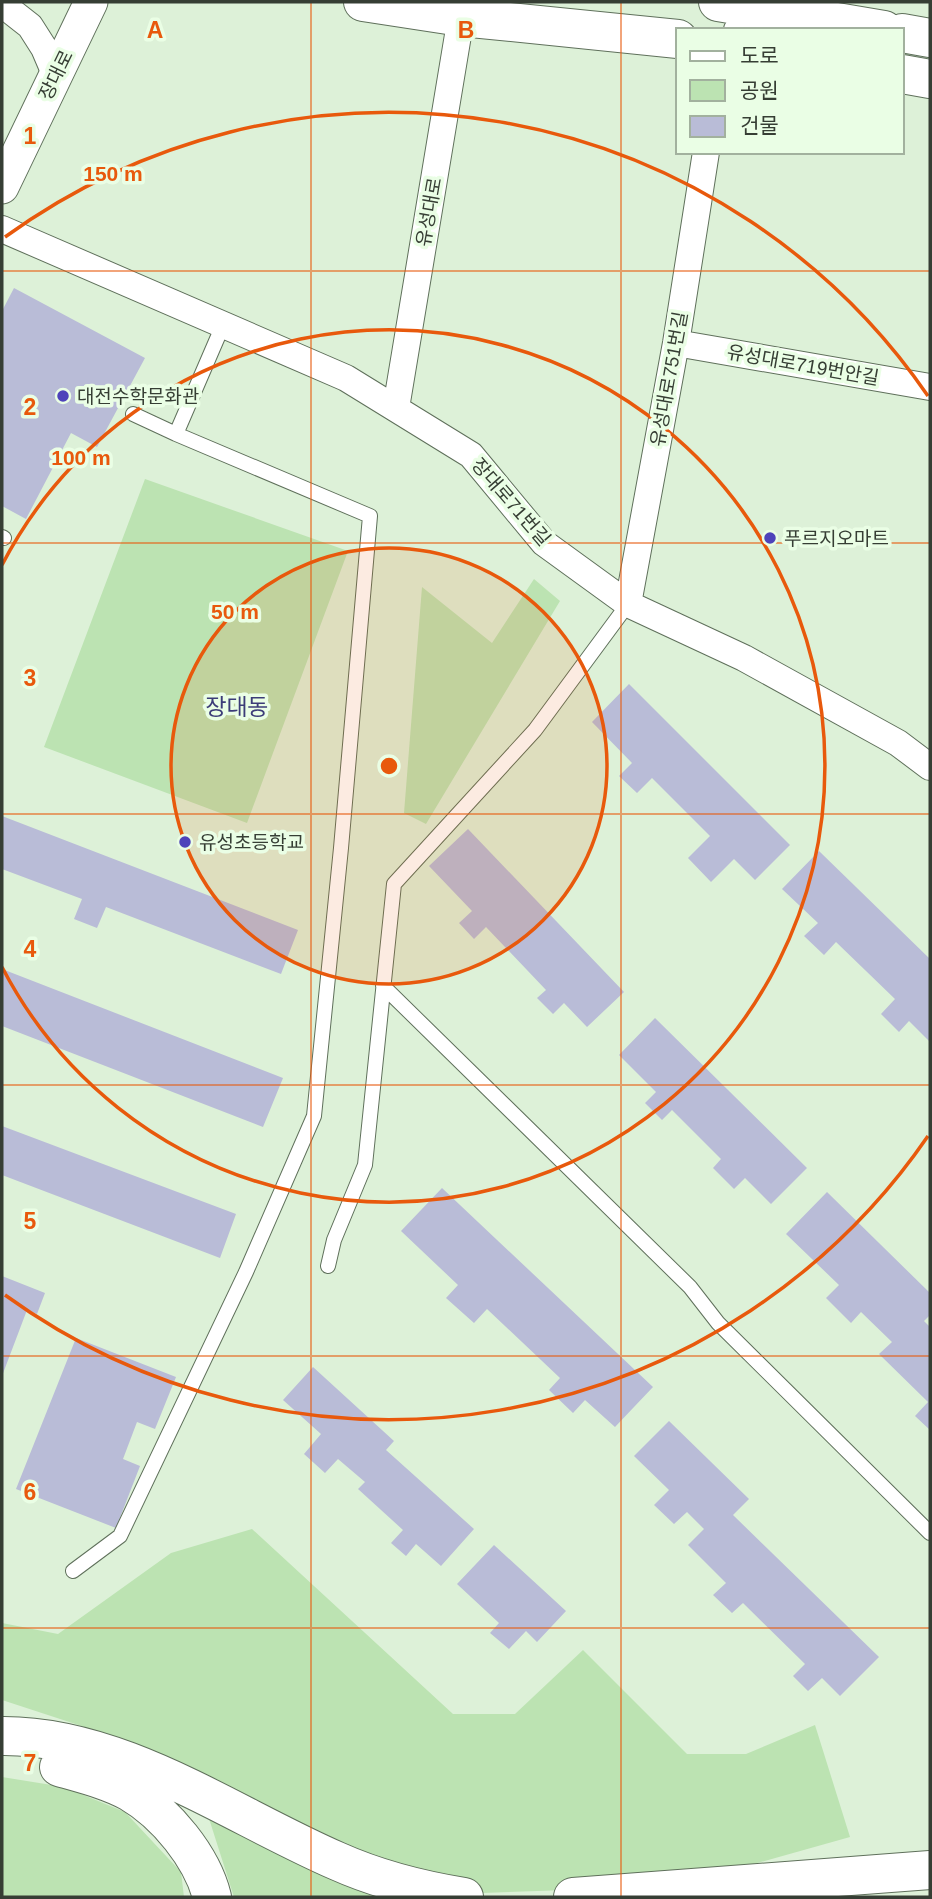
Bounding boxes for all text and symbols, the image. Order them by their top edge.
text: A [147,17,163,43]
text: B [458,17,474,43]
legend [676,28,904,154]
text: 도로 [740,44,779,67]
street label: 장대로 [35,47,77,103]
text: 공원 [740,79,779,102]
text: 건물 [740,114,779,137]
text: 1 [24,123,37,149]
text: 150 m [83,162,143,185]
street label: 유성대로 [413,176,445,248]
street label: 유성대로751번길 [647,310,691,448]
street label: 유성대로719번안길 [725,341,881,389]
place label: 대전수학문화관 [77,386,199,407]
marker: 대전수학문화관 [55,388,71,404]
text: 2 [24,394,36,420]
text: 100 m [51,446,111,469]
street label: 장대로71번길 [467,454,555,550]
place label: 푸르지오마트 [784,528,889,549]
marker: 푸르지오마트 [762,530,778,546]
text: 50 m [211,600,259,623]
text: 3 [24,665,36,691]
district label: 장대동 [205,694,269,720]
centre of rings [377,754,401,778]
place label: 유성초등학교 [199,832,304,853]
marker: 유성초등학교 [177,834,193,850]
text: 4 [24,936,37,962]
text: 5 [24,1208,37,1234]
text: 6 [24,1479,36,1505]
text: 7 [24,1750,36,1776]

